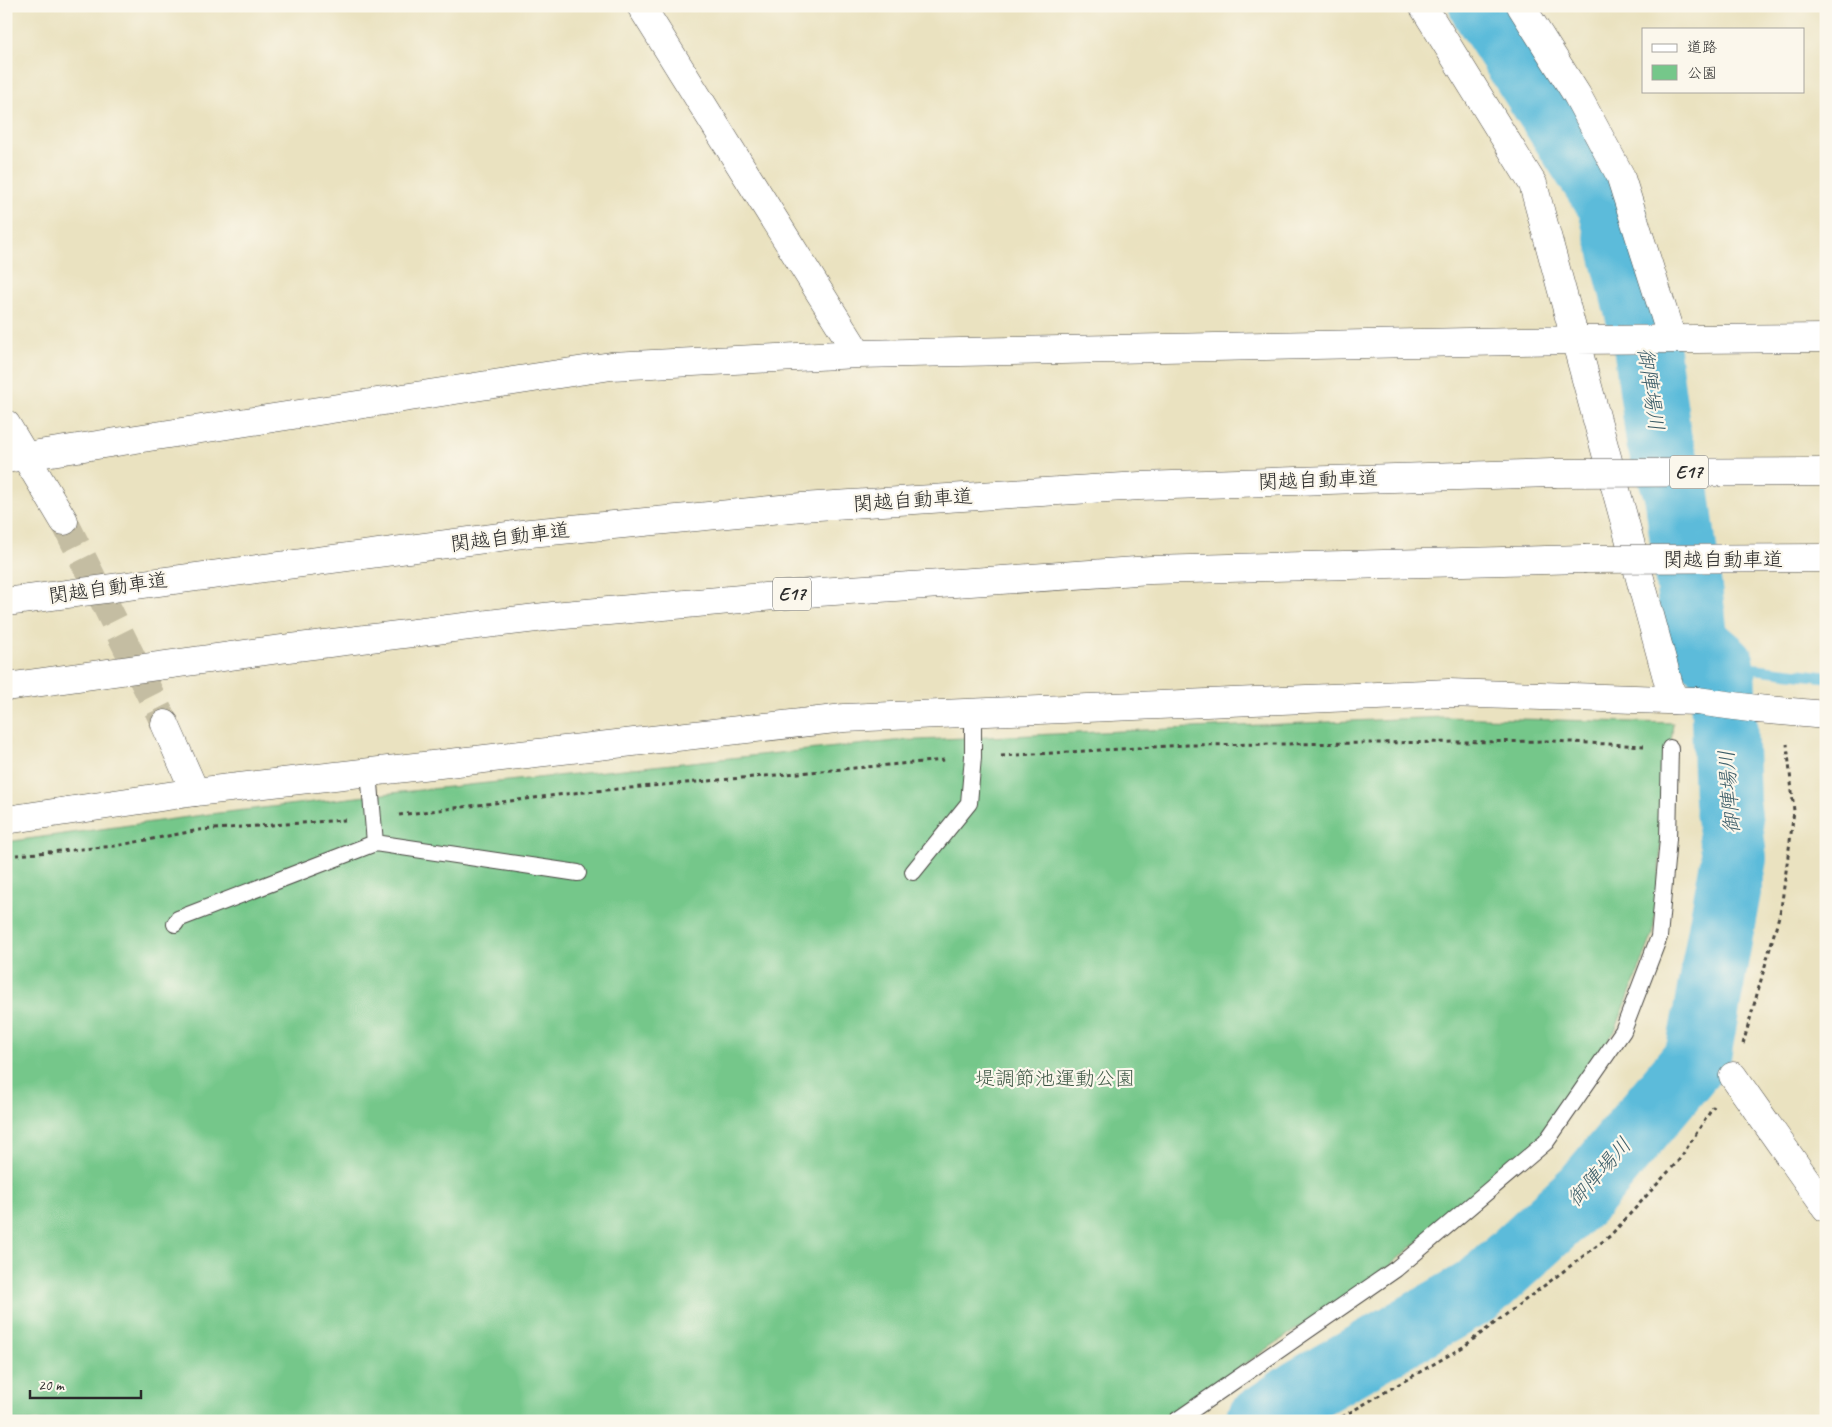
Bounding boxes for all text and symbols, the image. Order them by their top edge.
legend [1642,28,1804,92]
text: 道路 [1687,38,1717,57]
text: 公園 [1687,64,1717,83]
water label: 御陣場川 [1632,346,1670,432]
road number: E17 [1670,456,1708,488]
street label: 関越自動車道 [1258,465,1378,495]
street label: 関越自動車道 [852,483,974,517]
street label: 関越自動車道 [449,517,571,557]
street label: 関越自動車道 [1663,547,1783,572]
street label: 関越自動車道 [47,567,169,609]
road number: E17 [773,578,811,610]
water label: 御陣場川 [1713,749,1745,835]
park label: 堤調節池運動公園 [975,1066,1135,1091]
water label: 御陣場川 [1561,1132,1637,1212]
scale bar [30,1367,141,1399]
text: 20 m [38,1376,65,1395]

